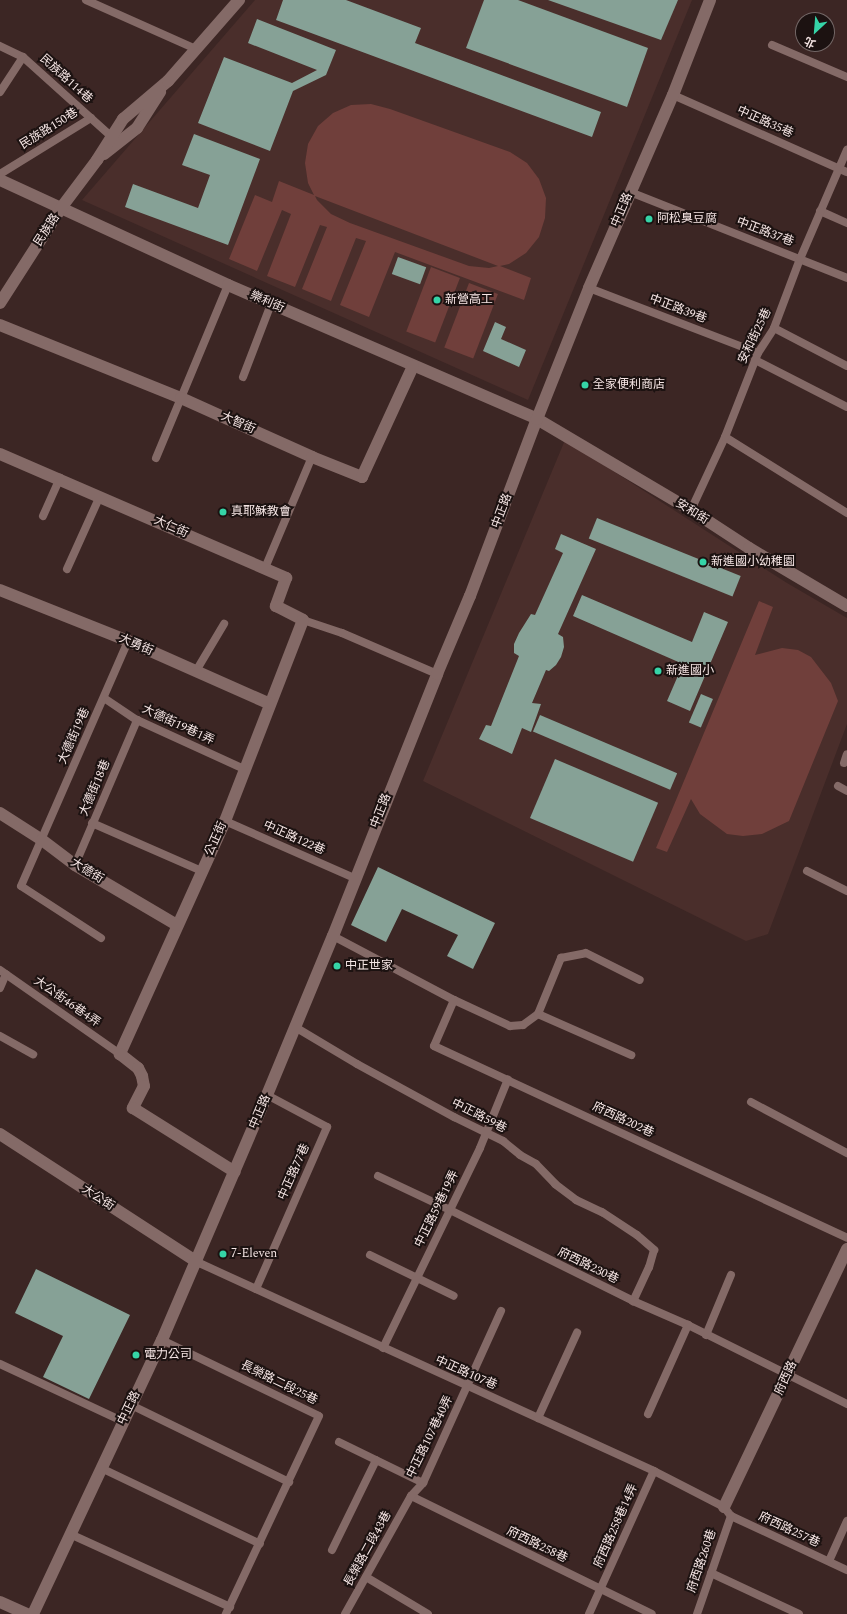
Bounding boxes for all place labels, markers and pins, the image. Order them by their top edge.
place label: 阿松臭豆腐 [657,212,717,226]
marker: 阿松臭豆腐 [644,214,654,224]
place label: 新營高工 [445,293,493,307]
marker: 新營高工 [432,295,442,305]
place label: 全家便利商店 [593,378,665,392]
marker: 全家便利商店 [580,380,590,390]
place label: 真耶穌教會 [231,505,291,519]
marker: 真耶穌教會 [218,507,228,517]
place label: 新進國小幼稚園 [711,555,795,569]
marker: 新進國小幼稚園 [698,557,708,567]
place label: 新進國小 [666,664,714,678]
marker: 新進國小 [653,666,663,676]
place label: 中正世家 [345,959,393,973]
marker: 中正世家 [332,961,342,971]
place label: 7-Eleven [231,1247,277,1261]
marker: 7-Eleven [218,1249,228,1259]
place label: 電力公司 [144,1348,192,1362]
marker: 電力公司 [131,1350,141,1360]

